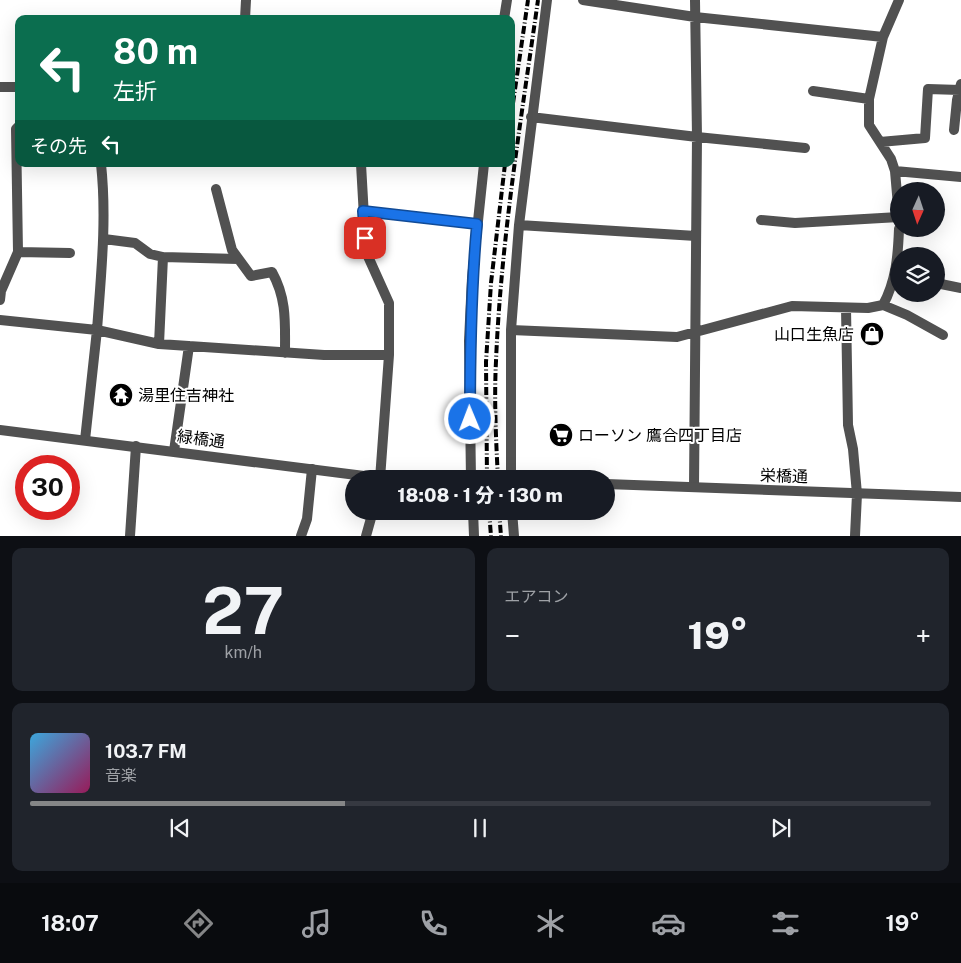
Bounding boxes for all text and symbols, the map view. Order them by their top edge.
text: 80 m [113,31,198,72]
icon: left [30,35,95,100]
text: 左折 [113,78,157,104]
icon: left [97,130,125,158]
text: その先 [30,135,87,157]
north arrow [890,182,945,238]
map controls [890,182,945,302]
pin [344,217,386,259]
icon: arrive [351,224,379,252]
button: layers [890,247,945,302]
shop icon: 山口生魚店 [859,321,885,347]
place label: 山口生魚店 [774,325,854,344]
temple icon: 湯里住吉神社 [108,382,134,408]
place label: 湯里住吉神社 [138,386,234,405]
position arrow [443,392,495,444]
supermarket icon: ローソン 鷹合四丁目店 [548,422,574,448]
place label: ローソン 鷹合四丁目店 [578,426,742,445]
street label: 緑橋通 [176,427,226,451]
speed limit sign: 30 [15,455,80,520]
street label: 栄橋通 [760,466,808,486]
text: 18:08 · 1 分 · 130 m [397,484,563,506]
text: 27 [202,572,284,649]
text: エアコン [505,587,569,606]
text: 19° [688,613,748,658]
text: − [505,619,520,652]
text: + [915,619,931,652]
text: km/h [224,643,262,662]
text: 103.7 FM [105,740,187,762]
text: 音楽 [105,766,137,785]
icon: previous [166,814,194,842]
icon: pause [466,814,494,842]
icon: next [767,814,795,842]
icon: directions [181,906,216,941]
icon: music [299,906,334,941]
icon: phone [416,906,451,941]
icon: climate [533,906,568,941]
icon: car [651,906,686,941]
icon: filters [768,906,803,941]
text: 18:07 [41,910,99,936]
text: 19° [885,910,920,936]

